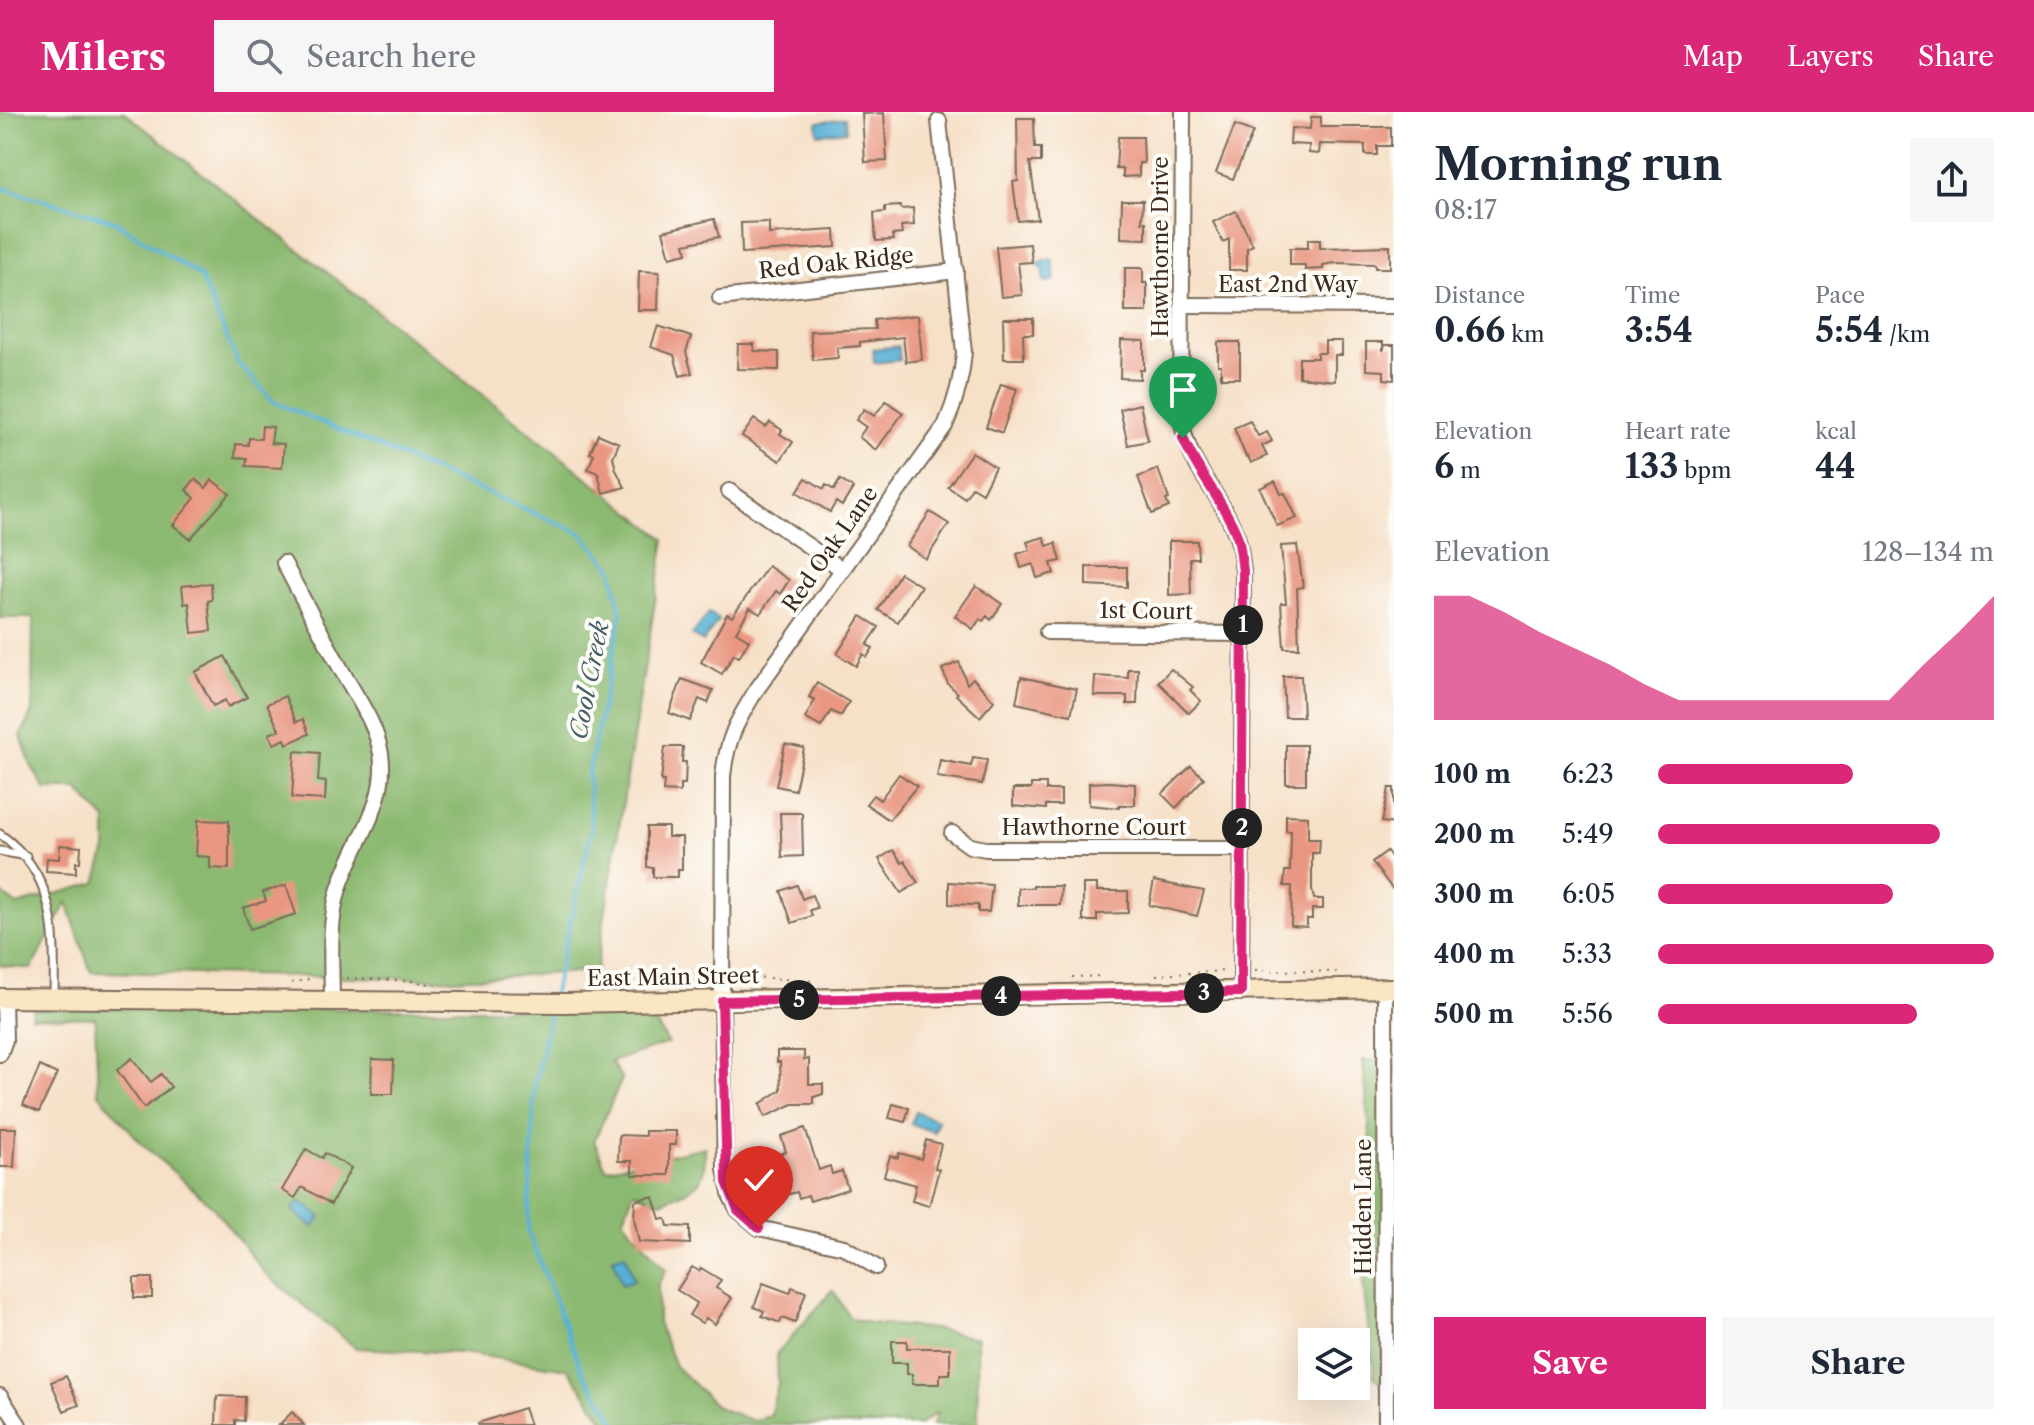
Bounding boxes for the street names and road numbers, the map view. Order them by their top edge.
street label: Hawthorne Drive [1147,156,1174,338]
street label: Red Oak Ridge [757,241,915,285]
street label: East 2nd Way [1218,271,1359,298]
street label: Red Oak Lane [777,481,883,617]
street label: 1st Court [1099,597,1193,625]
street label: Hawthorne Court [1001,814,1187,841]
street label: East Main Street [587,962,760,992]
street label: Hidden Lane [1350,1139,1377,1275]

